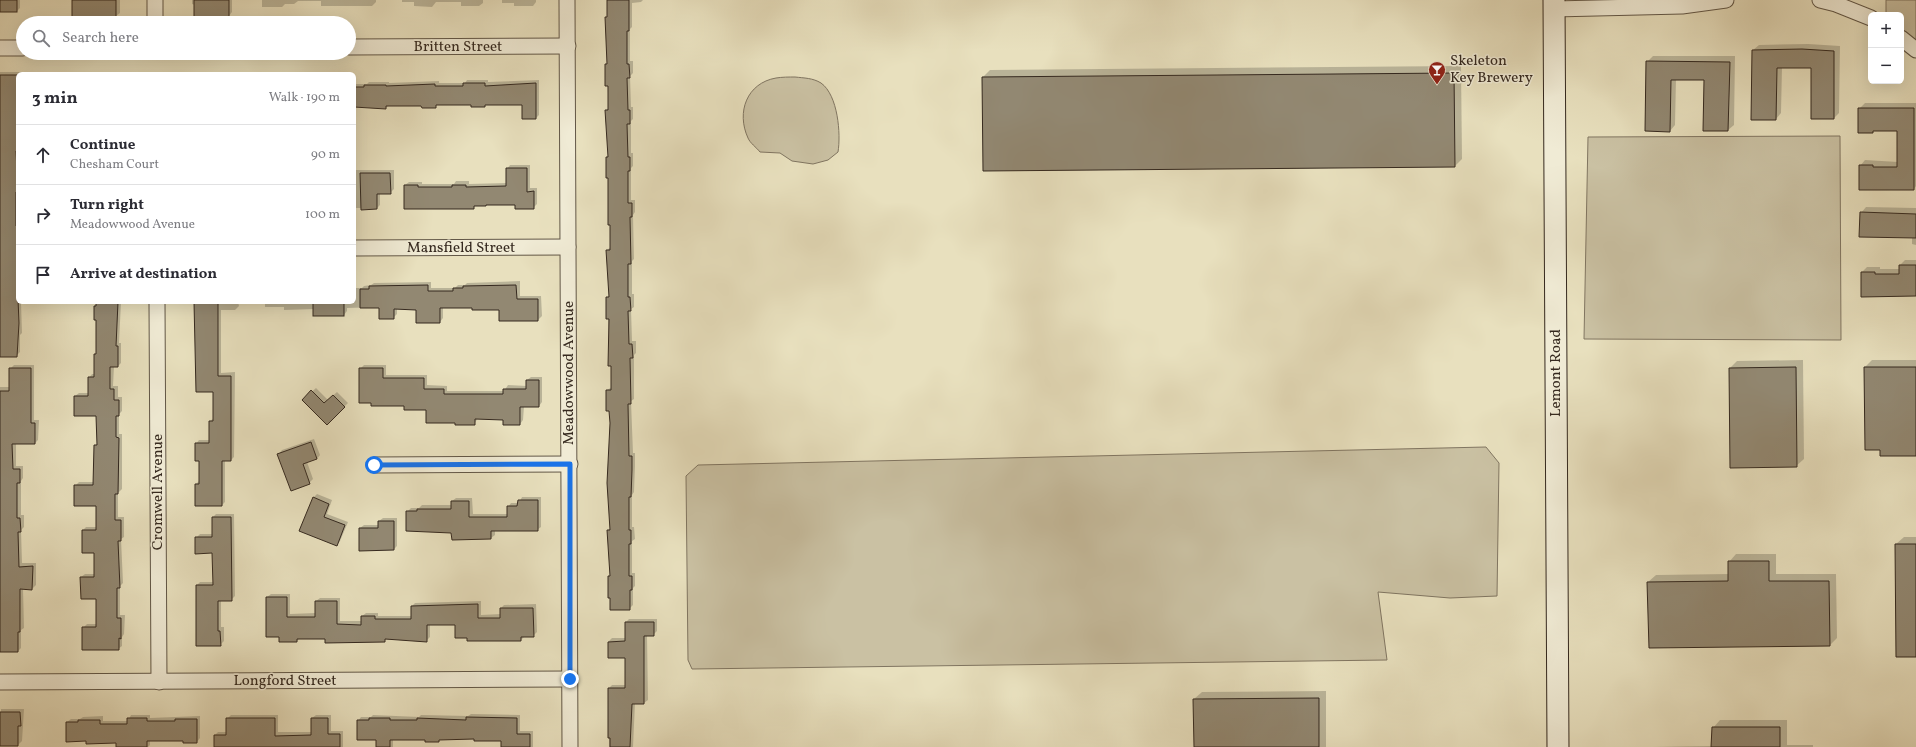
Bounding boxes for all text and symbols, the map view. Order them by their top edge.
map controls [1868,12,1904,84]
button: + [1868,12,1904,48]
search box [16,16,356,60]
icon: search [30,27,52,49]
text: Search here [62,28,139,49]
street label: Britten Street [414,37,502,58]
button: − [1868,48,1904,84]
place label: Skeleton Key Brewery [1450,51,1533,89]
bar icon: Skeleton Key Brewery [1427,60,1447,85]
text: 3 min [32,87,78,110]
text: Walk · 190 m [269,89,340,107]
text: Continue [70,135,135,156]
icon: ahead [32,144,54,166]
text: 90 m [311,146,340,164]
text: Chesham Court [70,156,159,174]
text: Turn right [70,195,144,216]
icon: right [32,204,54,226]
text: 100 m [305,206,340,224]
text: Meadowwood Avenue [70,216,195,234]
street label: Mansfield Street [407,238,515,259]
icon: arrive [32,264,54,286]
text: Arrive at destination [70,264,217,285]
street label: Meadowwood Avenue [559,301,580,445]
street label: Lemont Road [1546,329,1567,417]
street label: Cromwell Avenue [148,434,169,550]
route start [365,456,383,474]
route end [561,670,579,688]
street label: Longford Street [233,671,337,692]

